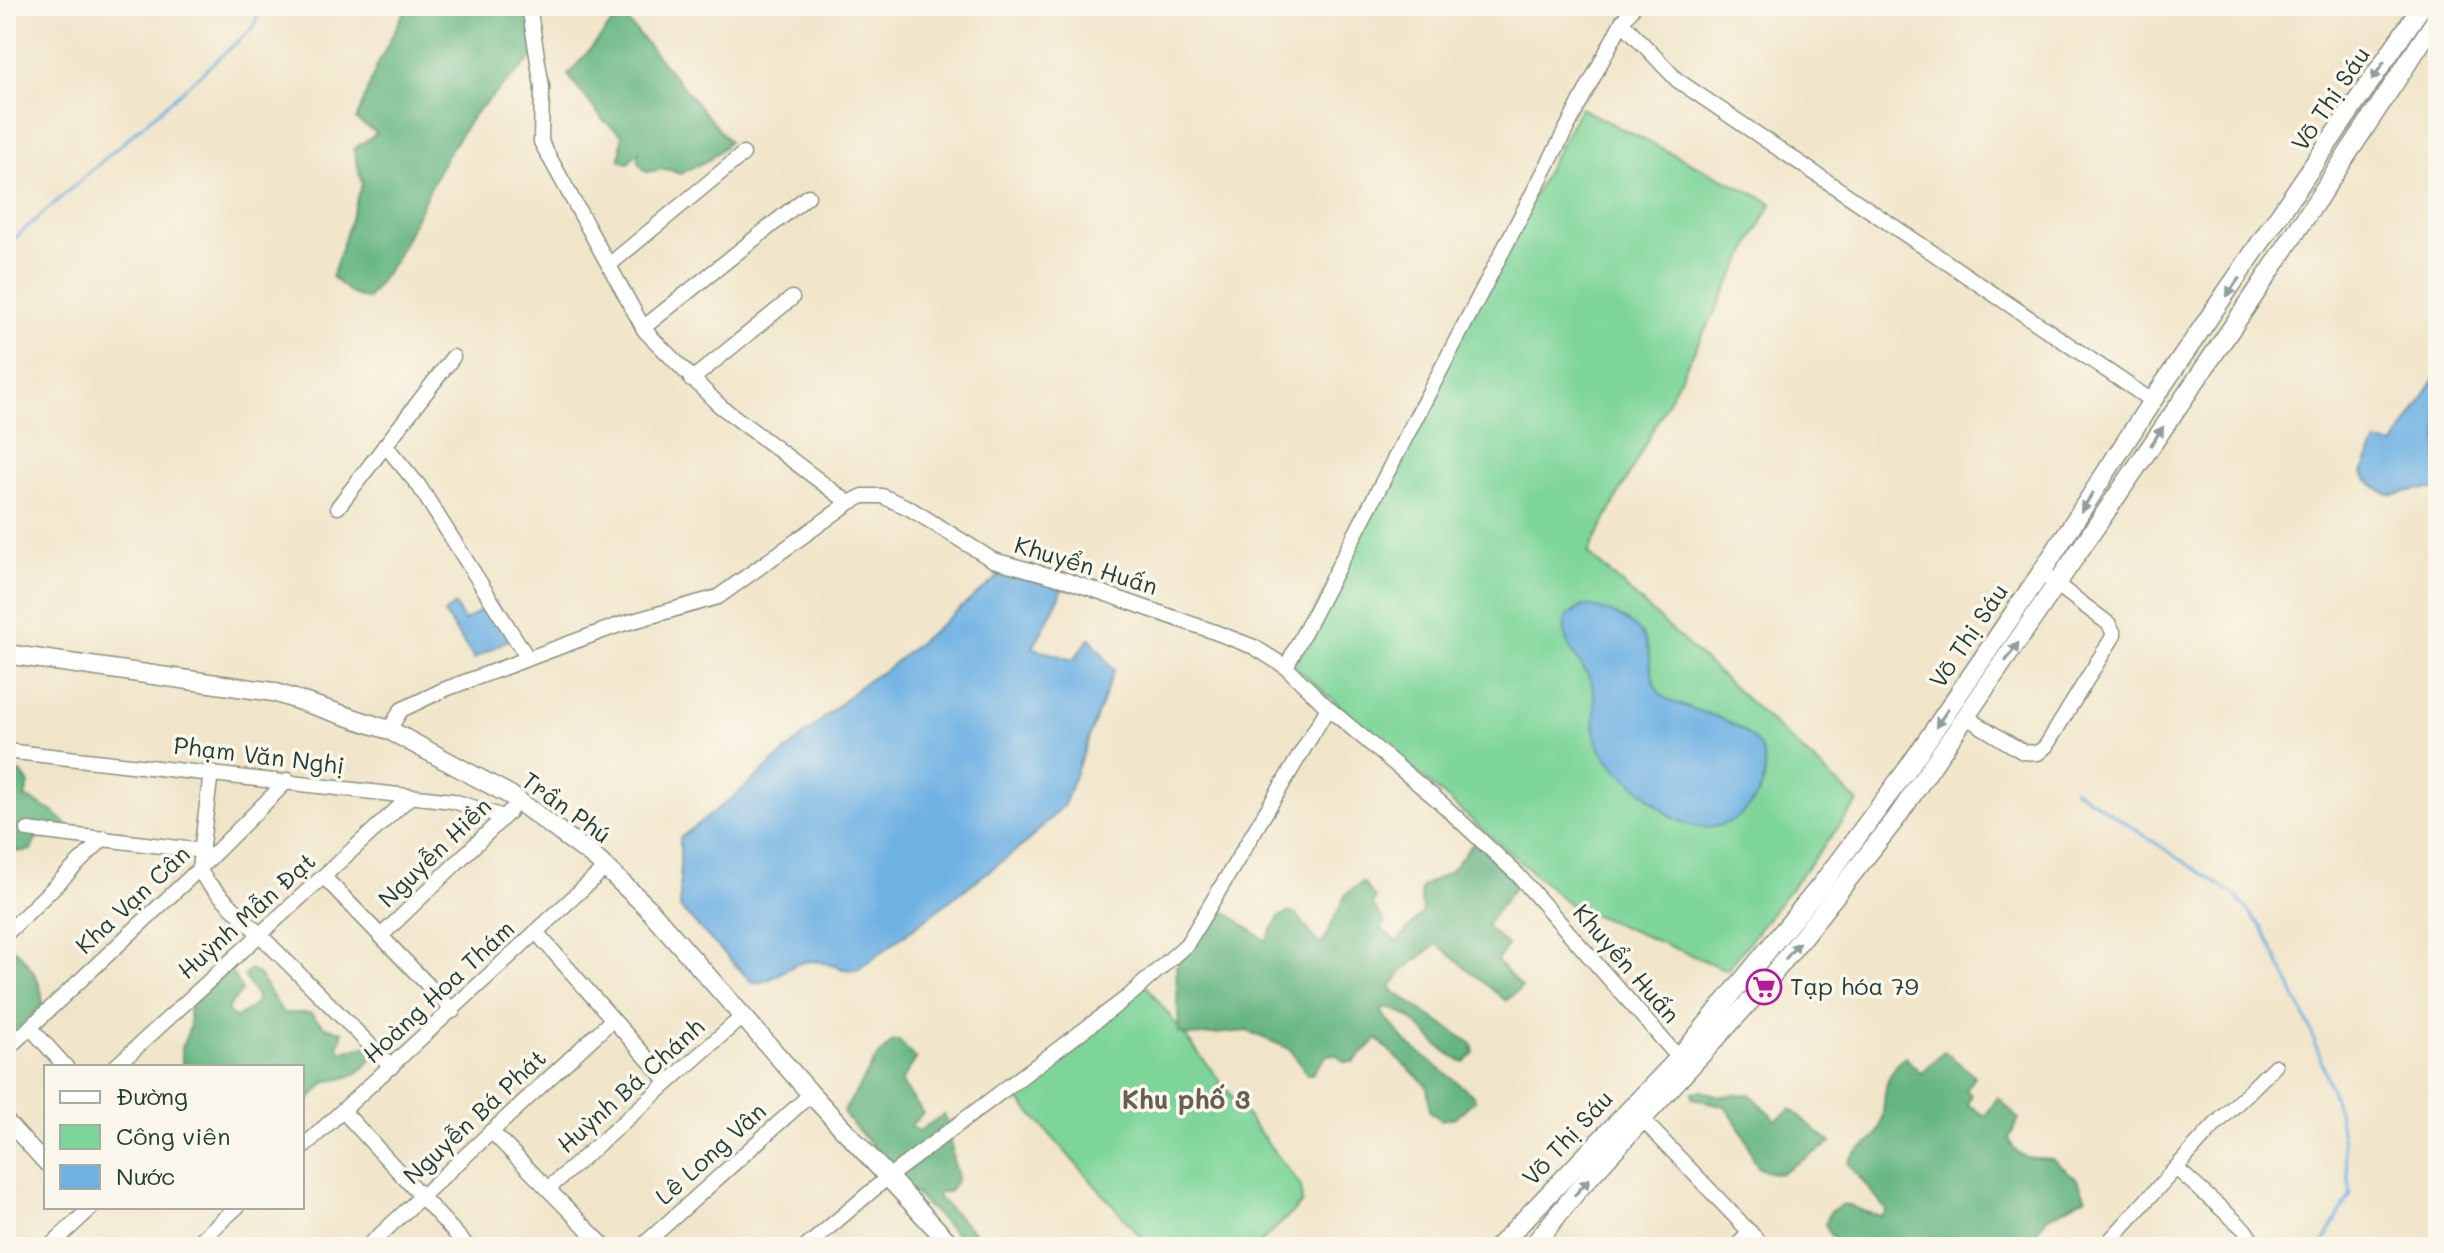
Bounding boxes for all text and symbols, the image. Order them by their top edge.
street label: Võ Thị Sáu [2284,40,2376,156]
one-way arrow [2371,60,2386,82]
one-way arrow [2226,276,2241,297]
one-way arrow [2149,426,2164,447]
one-way arrow [2080,491,2095,512]
street label: Khuyển Huấn [1011,528,1162,601]
street label: Võ Thị Sáu [1922,577,2014,693]
one-way arrow [2004,641,2019,662]
one-way arrow [1935,707,1950,728]
street label: Phạm Văn Nghị [172,729,346,780]
street label: Trần Phú [516,764,618,850]
street label: Nguyễn Hiền [371,790,497,914]
street label: Kha Vạn Cân [68,838,196,960]
street label: Huỳnh Mẫn Đạt [171,845,321,985]
street label: Khuyển Huấn [1567,897,1687,1029]
street label: Hoàng Hoa Thám [356,913,520,1069]
one-way arrow [1783,942,1800,962]
supermarket icon: Tạp hóa 79 [1745,968,1783,1006]
place label: Tạp hóa 79 [1790,970,1919,1001]
street label: Huỳnh Bá Chánh [550,1011,710,1159]
street label: Nguyễn Bá Phát [396,1042,552,1190]
legend [44,1065,304,1209]
text: Đường [116,1080,188,1111]
district label: Khu phố 3 [1122,1082,1250,1116]
street label: Võ Thị Sáu [1515,1083,1619,1191]
street label: Lê Long Vân [648,1095,772,1211]
text: Công viên [116,1120,230,1151]
text: Nước [116,1160,175,1191]
one-way arrow [1572,1178,1590,1197]

